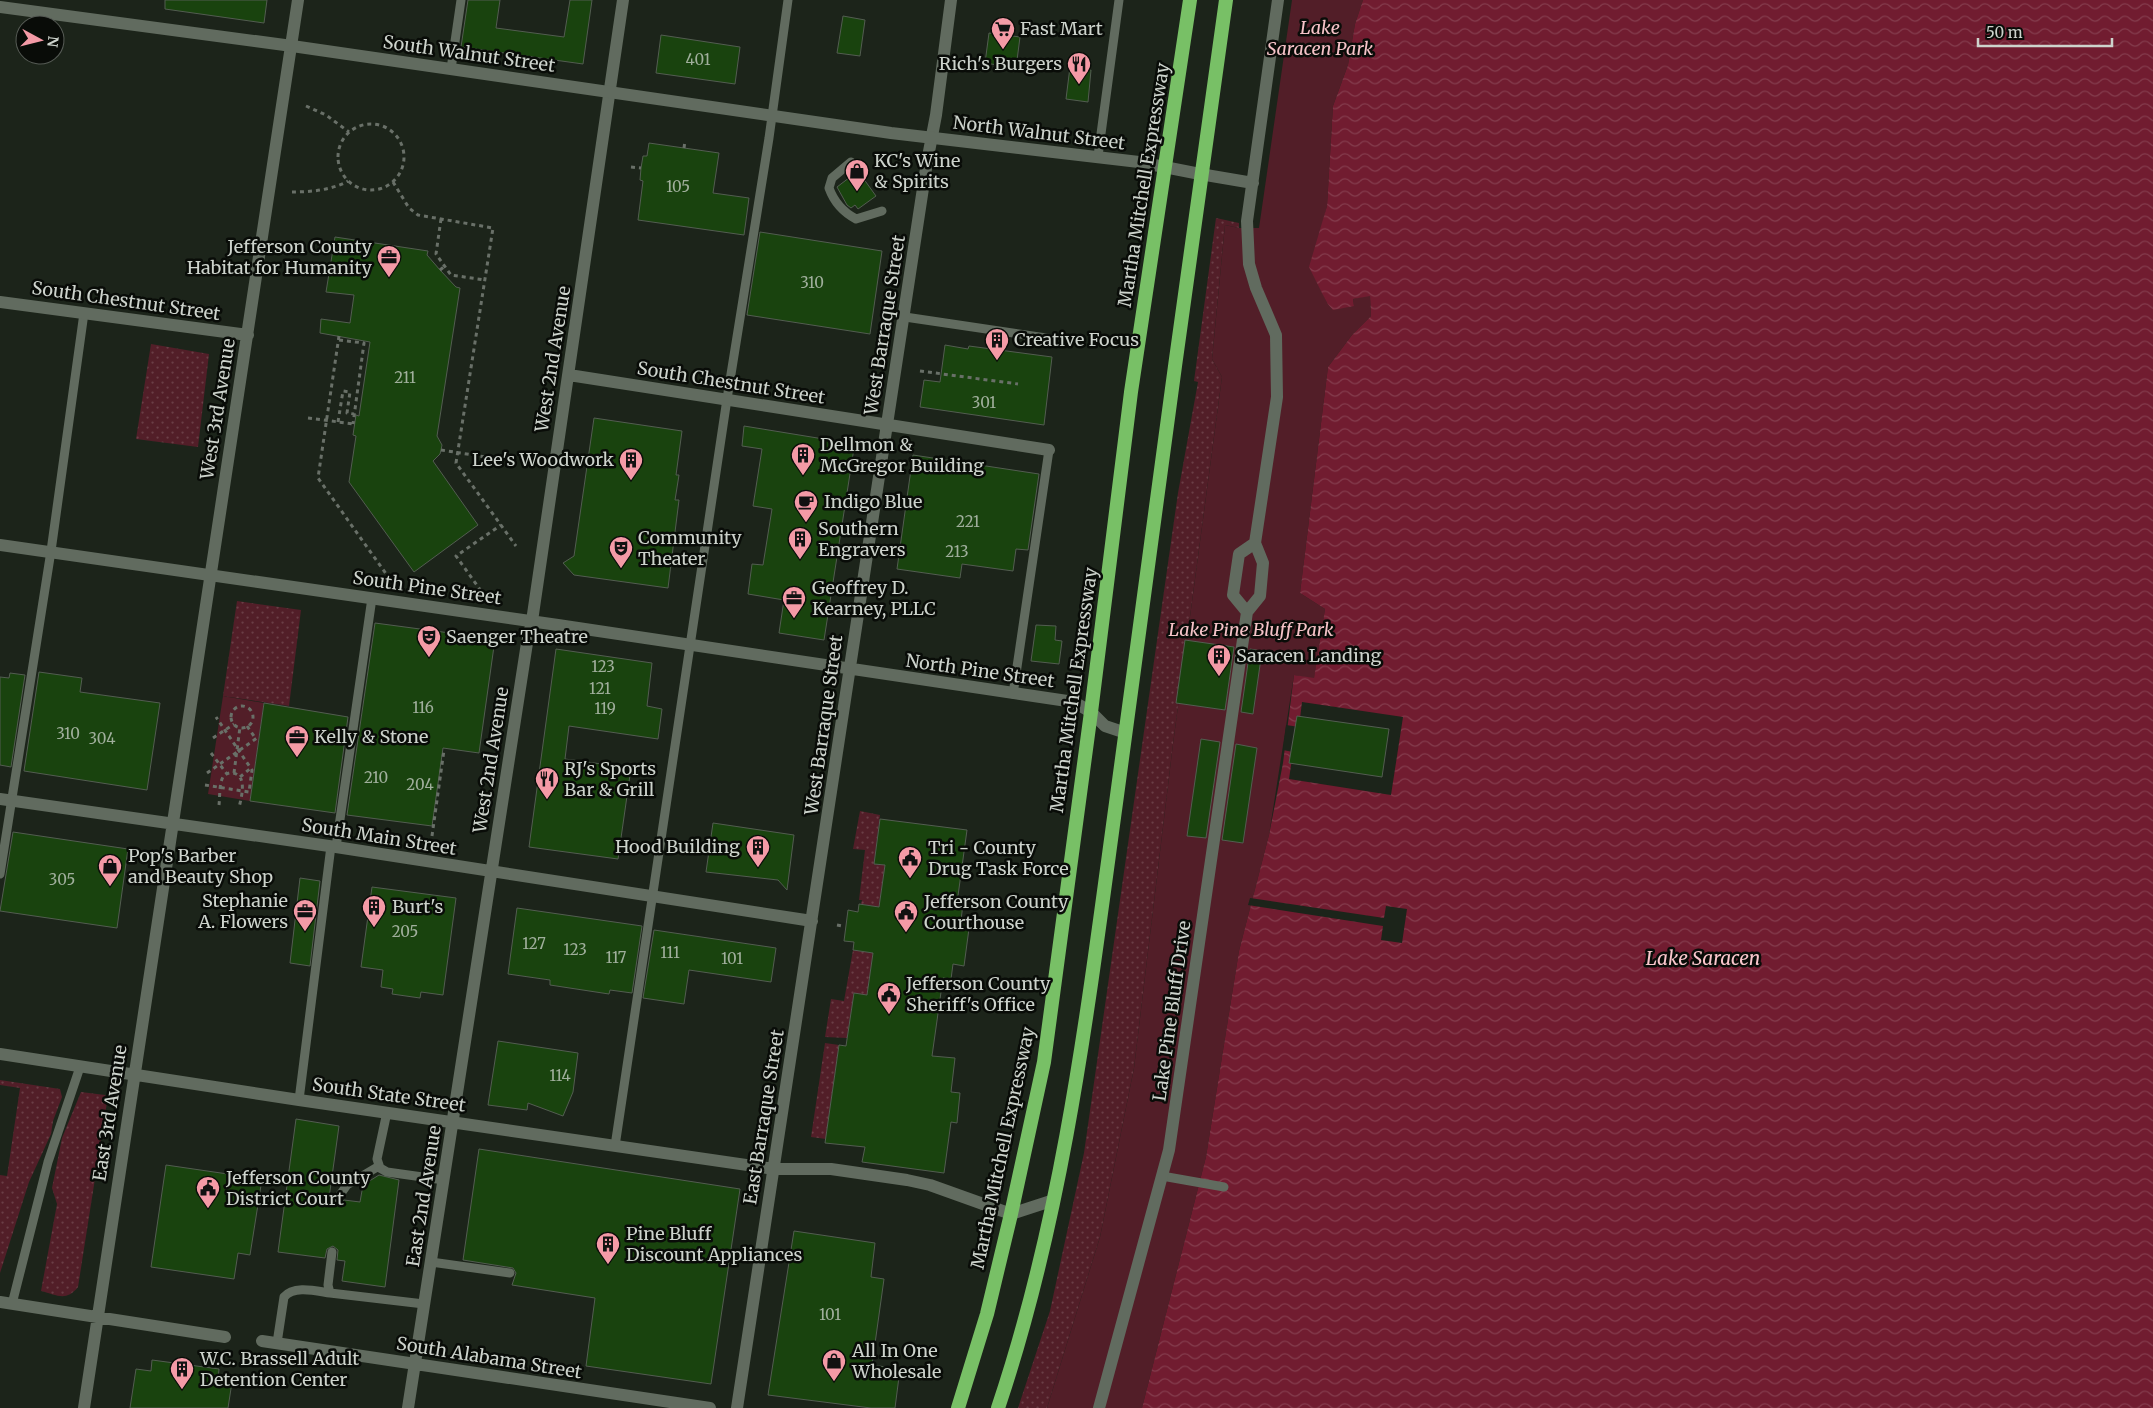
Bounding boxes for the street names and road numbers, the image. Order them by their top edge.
street label: South Walnut Street [382,30,557,77]
street label: Martha Mitchell Expressway [1113,61,1174,309]
street label: North Walnut Street [952,111,1127,154]
street label: West Barraque Street [859,233,910,417]
street label: South Chestnut Street [30,276,222,325]
street label: West 2nd Avenue [529,284,575,435]
street label: West 3rd Avenue [195,337,240,482]
street label: South Chestnut Street [635,356,827,409]
street label: Martha Mitchell Expressway [1045,565,1102,814]
street label: South Pine Street [351,566,503,609]
street label: West Barraque Street [799,633,848,818]
street label: North Pine Street [904,649,1056,692]
street label: West 2nd Avenue [467,685,513,836]
street label: South Main Street [300,813,458,860]
street label: Lake Pine Bluff Drive [1147,919,1196,1103]
street label: Martha Mitchell Expressway [966,1024,1040,1271]
street label: East Barraque Street [738,1028,789,1206]
street label: East 3rd Avenue [87,1043,132,1183]
street label: South State Street [311,1072,467,1117]
street label: East 2nd Avenue [401,1124,446,1268]
street label: South Alabama Street [395,1331,583,1384]

